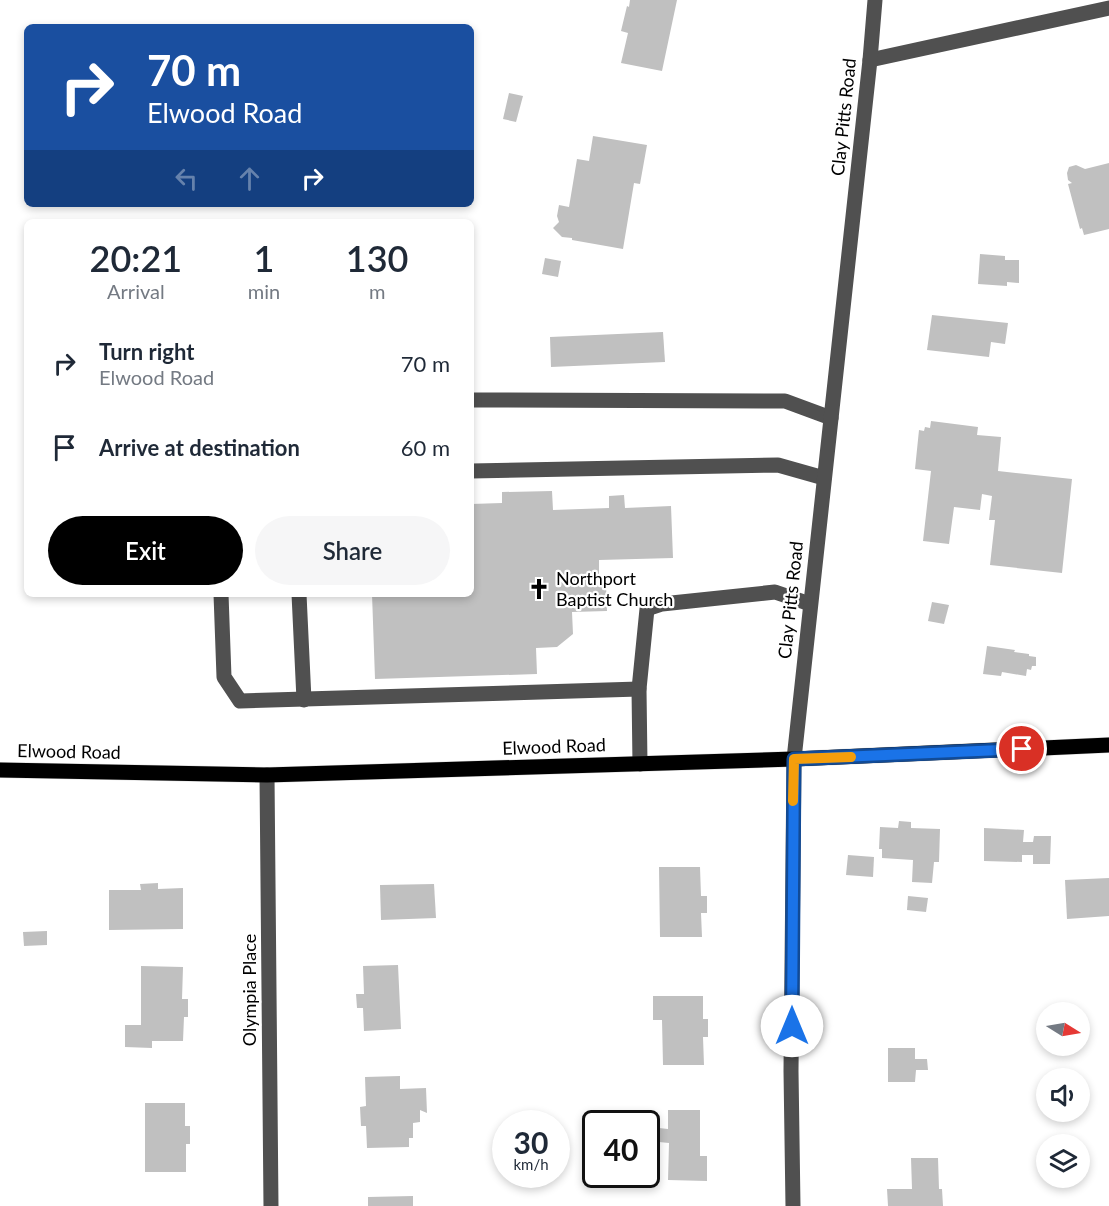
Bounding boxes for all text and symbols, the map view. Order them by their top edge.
text: 70 m [147,45,241,95]
icon: right [48,48,126,126]
street label: Clay Pitts Road [826,57,860,177]
text: Elwood Road [147,96,302,129]
icon: left [170,162,203,195]
icon: ahead [233,162,266,195]
icon: right [296,162,329,195]
text: 20:21 [90,236,182,280]
text: 1 [254,236,274,280]
text: 130 [346,236,408,280]
text: Arrival [107,279,165,303]
text: min [248,279,280,303]
text: m [369,279,385,303]
text: Turn right [99,338,194,365]
icon: right [48,347,81,380]
text: 70 m [401,350,450,377]
text: Elwood Road [99,365,214,389]
icon: arrive [48,431,81,464]
text: Arrive at destination [99,434,300,461]
text: 60 m [401,434,450,461]
button: Exit [48,516,243,585]
button: Share [255,516,450,585]
street label: Clay Pitts Road [773,540,807,660]
place label: Northport Baptist Church [556,567,673,610]
church icon: Northport Baptist Church [527,577,551,601]
pin [996,723,1047,774]
icon: arrive [1005,732,1038,765]
street label: Elwood Road [502,733,606,759]
street label: Elwood Road [17,739,121,763]
street label: Olympia Place [238,934,260,1046]
position arrow [760,994,824,1058]
north arrow [1036,1002,1090,1056]
map controls [1036,1002,1090,1188]
button: sound [1036,1068,1090,1122]
speed limit sign: 40 [582,1110,660,1188]
text: 30 [514,1124,548,1160]
button: layers [1036,1134,1090,1188]
text: km/h [513,1155,549,1173]

